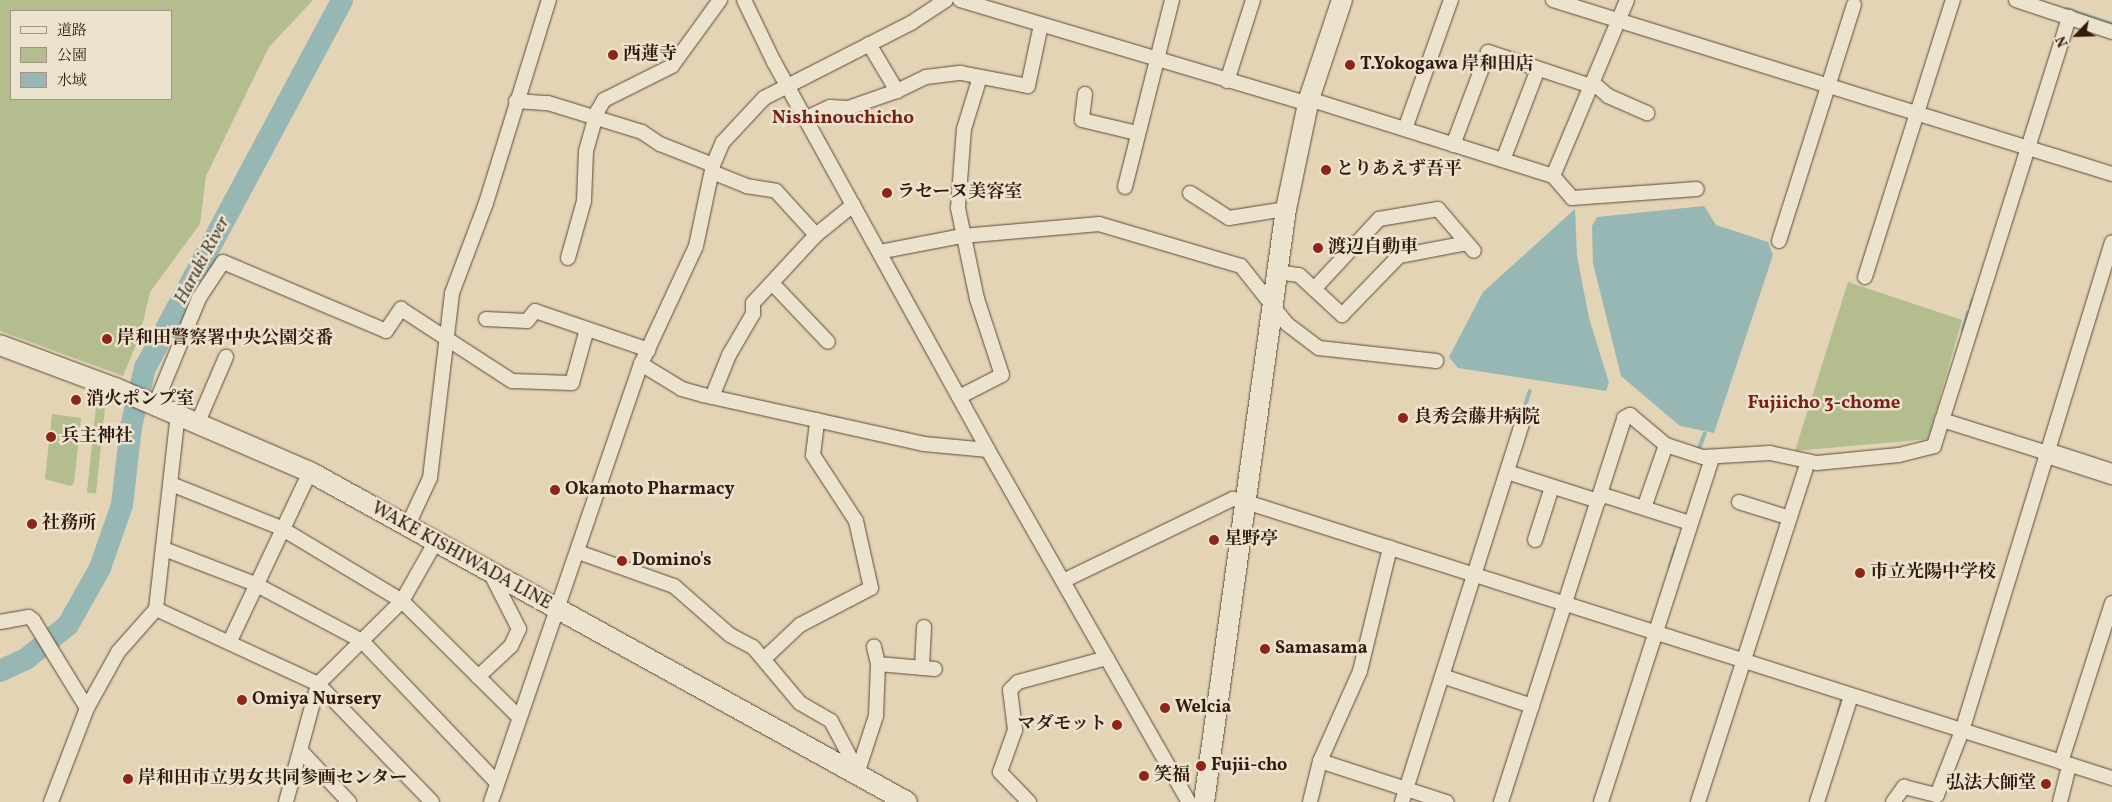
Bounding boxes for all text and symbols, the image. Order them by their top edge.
legend [10,10,172,100]
north arrow [2052,10,2102,60]
text: 道路 [57,21,87,42]
text: N [2052,33,2074,50]
place label: 西蓮寺 [623,44,677,66]
text: 公園 [57,46,87,67]
marker: 西蓮寺 [607,49,619,61]
place label: T.Yokogawa 岸和田店 [1360,54,1534,76]
marker: T.Yokogawa 岸和田店 [1344,59,1356,71]
text: 水域 [57,71,87,92]
district label: Nishinouchicho [772,108,914,130]
place label: とりあえず吾平 [1336,159,1462,181]
marker: とりあえず吾平 [1320,164,1332,176]
place label: ラセーヌ美容室 [897,182,1022,204]
marker: ラセーヌ美容室 [881,187,893,199]
water label: Haruki River [170,213,236,309]
place label: 渡辺自動車 [1328,237,1418,259]
marker: 渡辺自動車 [1312,242,1324,254]
place label: 岸和田警察署中央公園交番 [117,328,333,350]
marker: 岸和田警察署中央公園交番 [101,333,113,345]
place label: 消火ポンプ室 [86,389,194,411]
district label: Fujiicho 3-chome [1748,393,1900,415]
marker: 消火ポンプ室 [70,394,82,406]
place label: 良秀会藤井病院 [1414,407,1540,429]
marker: 良秀会藤井病院 [1396,411,1410,425]
place label: 兵主神社 [61,426,133,448]
marker: 兵主神社 [45,431,57,443]
place label: Okamoto Pharmacy [565,479,735,501]
marker: Okamoto Pharmacy [549,484,561,496]
street label: WAKE KISHIWADA LINE [367,498,555,616]
place label: 社務所 [42,513,96,535]
marker: 社務所 [26,518,38,530]
place label: 星野亭 [1224,529,1278,551]
marker: 星野亭 [1208,534,1220,546]
place label: Domino's [632,550,712,572]
marker: Domino's [616,555,628,567]
place label: 市立光陽中学校 [1870,562,1996,584]
marker: 市立光陽中学校 [1854,567,1866,579]
place label: Samasama [1275,638,1367,660]
marker: Samasama [1259,643,1271,655]
place label: Omiya Nursery [252,689,381,711]
marker: Omiya Nursery [236,694,248,706]
place label: Welcia [1175,697,1231,719]
marker: Welcia [1159,702,1171,714]
place label: マダモット [1017,714,1107,736]
marker: マダモット [1111,719,1123,731]
place label: Fujii-cho [1211,755,1287,777]
marker: Fujii-cho [1195,760,1207,772]
place label: 笑福 [1154,765,1190,787]
place label: 岸和田市立男女共同参画センター [138,768,408,790]
marker: 笑福 [1138,770,1150,782]
marker: 岸和田市立男女共同参画センター [122,773,134,785]
place label: 弘法大師堂 [1946,773,2036,795]
marker: 弘法大師堂 [2040,778,2052,790]

